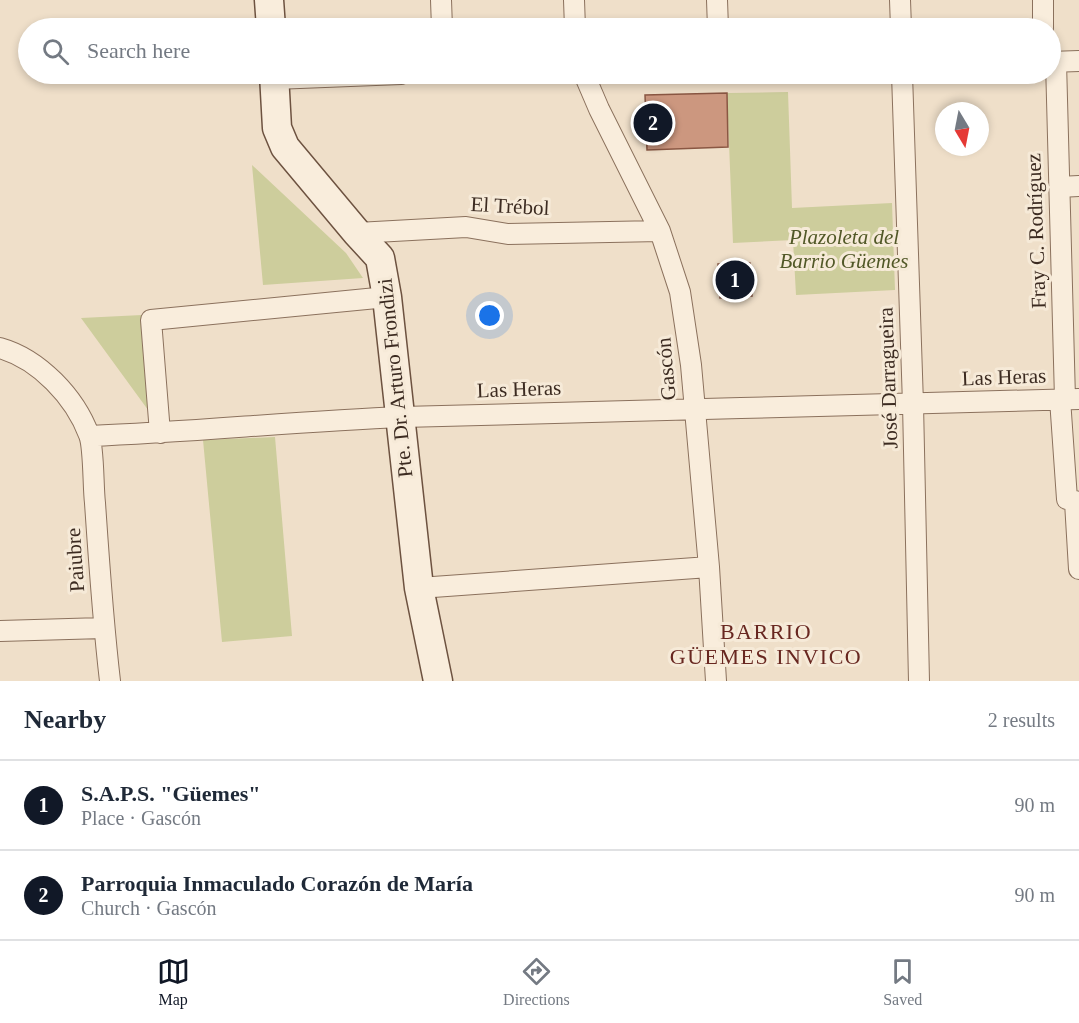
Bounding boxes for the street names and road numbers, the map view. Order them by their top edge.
street label: Fray C. Rodríguez [1021,153,1051,309]
street label: El Trébol [470,192,550,220]
street label: Pte. Dr. Arturo Frondizi [373,277,417,479]
street label: José Darragueira [874,306,902,449]
street label: Gascón [651,336,681,401]
street label: Las Heras [961,364,1047,390]
street label: Las Heras [476,376,562,402]
street label: Paiubre [61,527,89,593]

